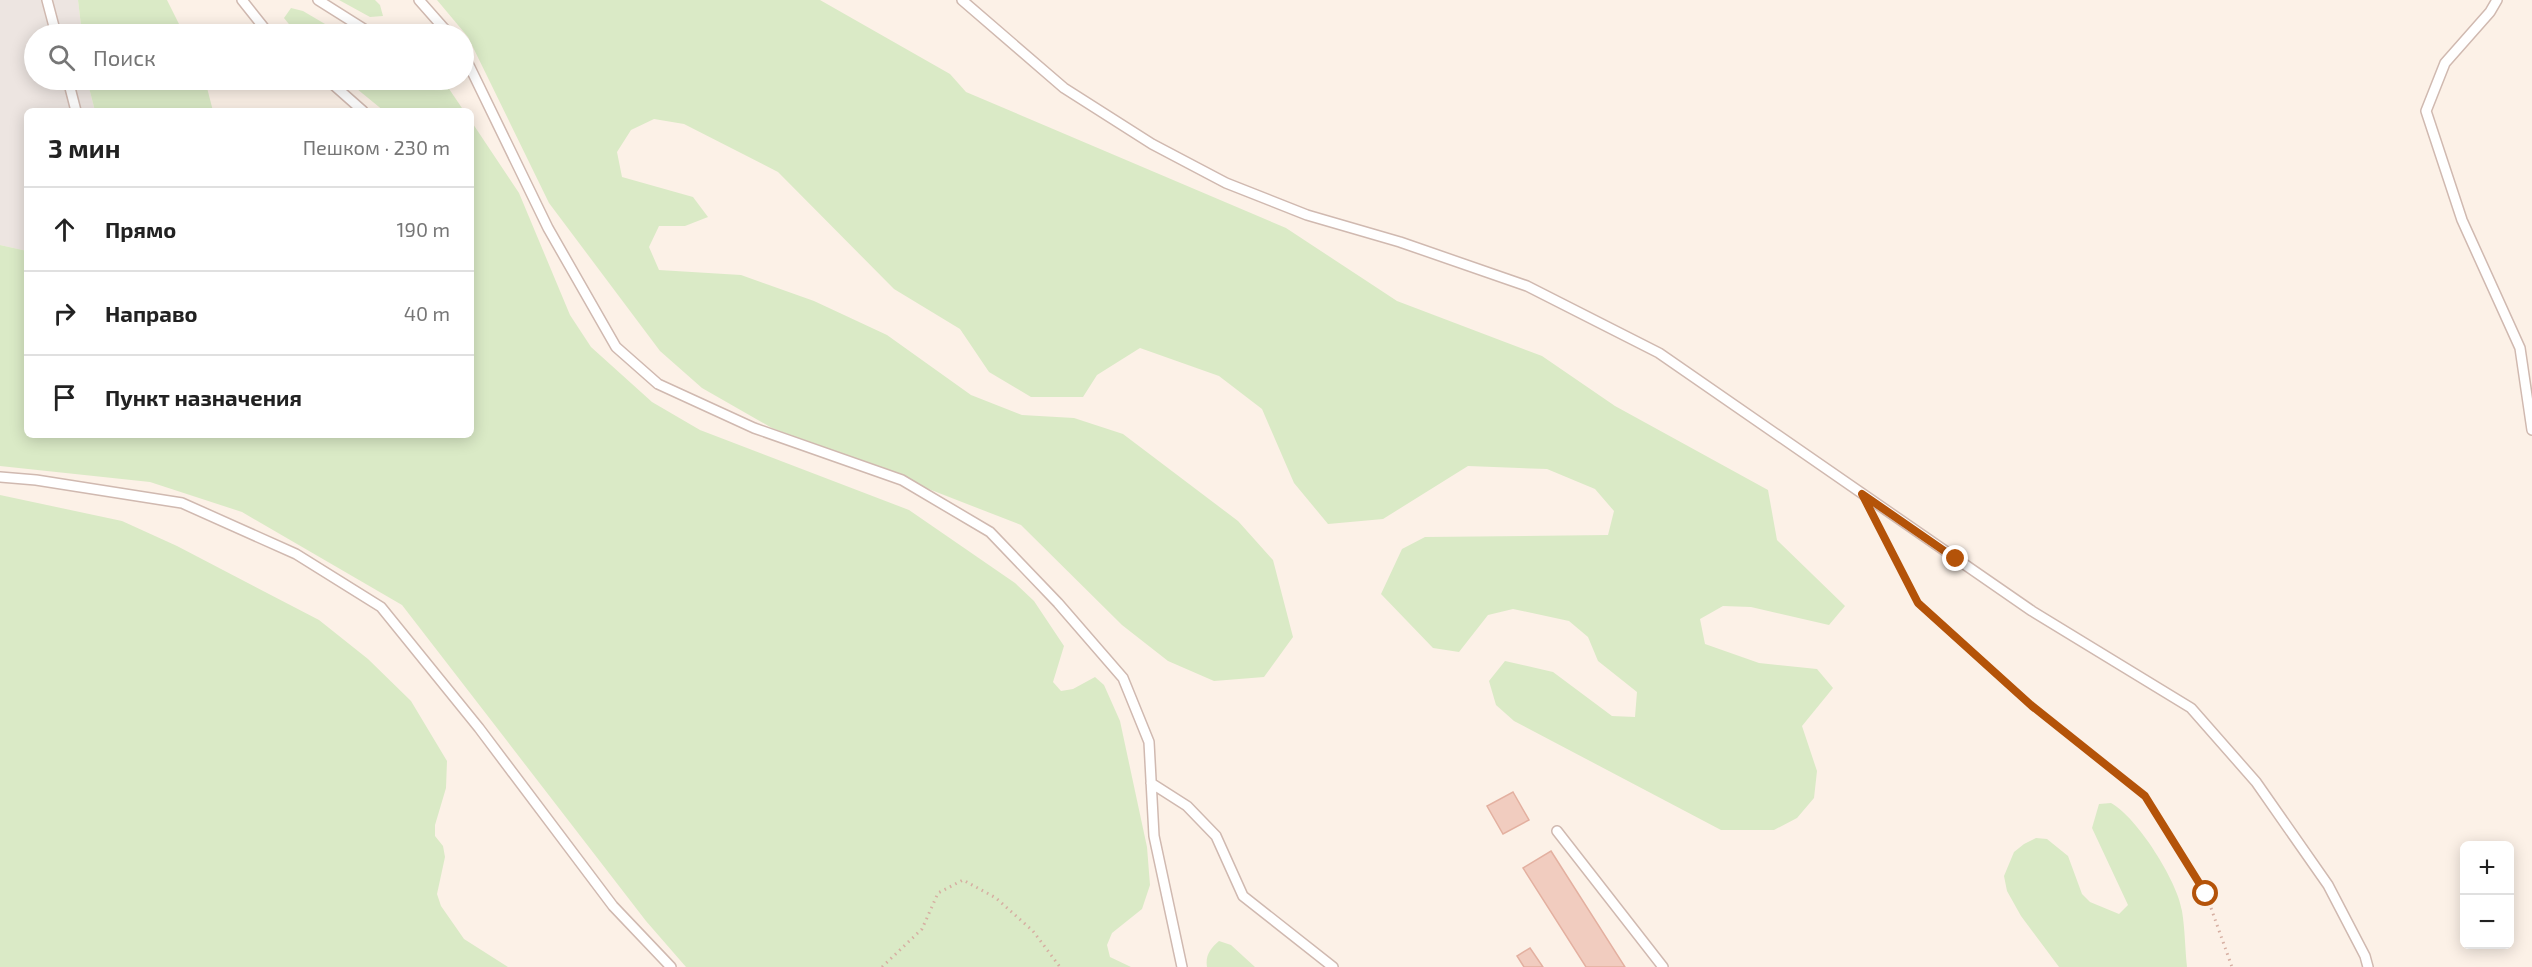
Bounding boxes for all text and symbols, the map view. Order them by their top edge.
search box [24,24,474,90]
icon: search [45,41,78,74]
text: Поиск [93,44,156,70]
text: 3 мин [48,132,120,163]
text: Пешком · 230 m [303,135,450,159]
icon: ahead [48,213,81,246]
text: Прямо [105,216,176,242]
text: 190 m [397,217,450,241]
icon: right [48,297,81,330]
text: Направо [105,300,198,326]
text: 40 m [404,301,450,325]
icon: arrive [48,381,81,414]
text: Пункт назначения [105,384,302,410]
route end [1942,545,1968,571]
map controls [2460,841,2514,949]
button: + [2460,841,2514,895]
route start [2192,880,2218,906]
button: − [2460,895,2514,949]

